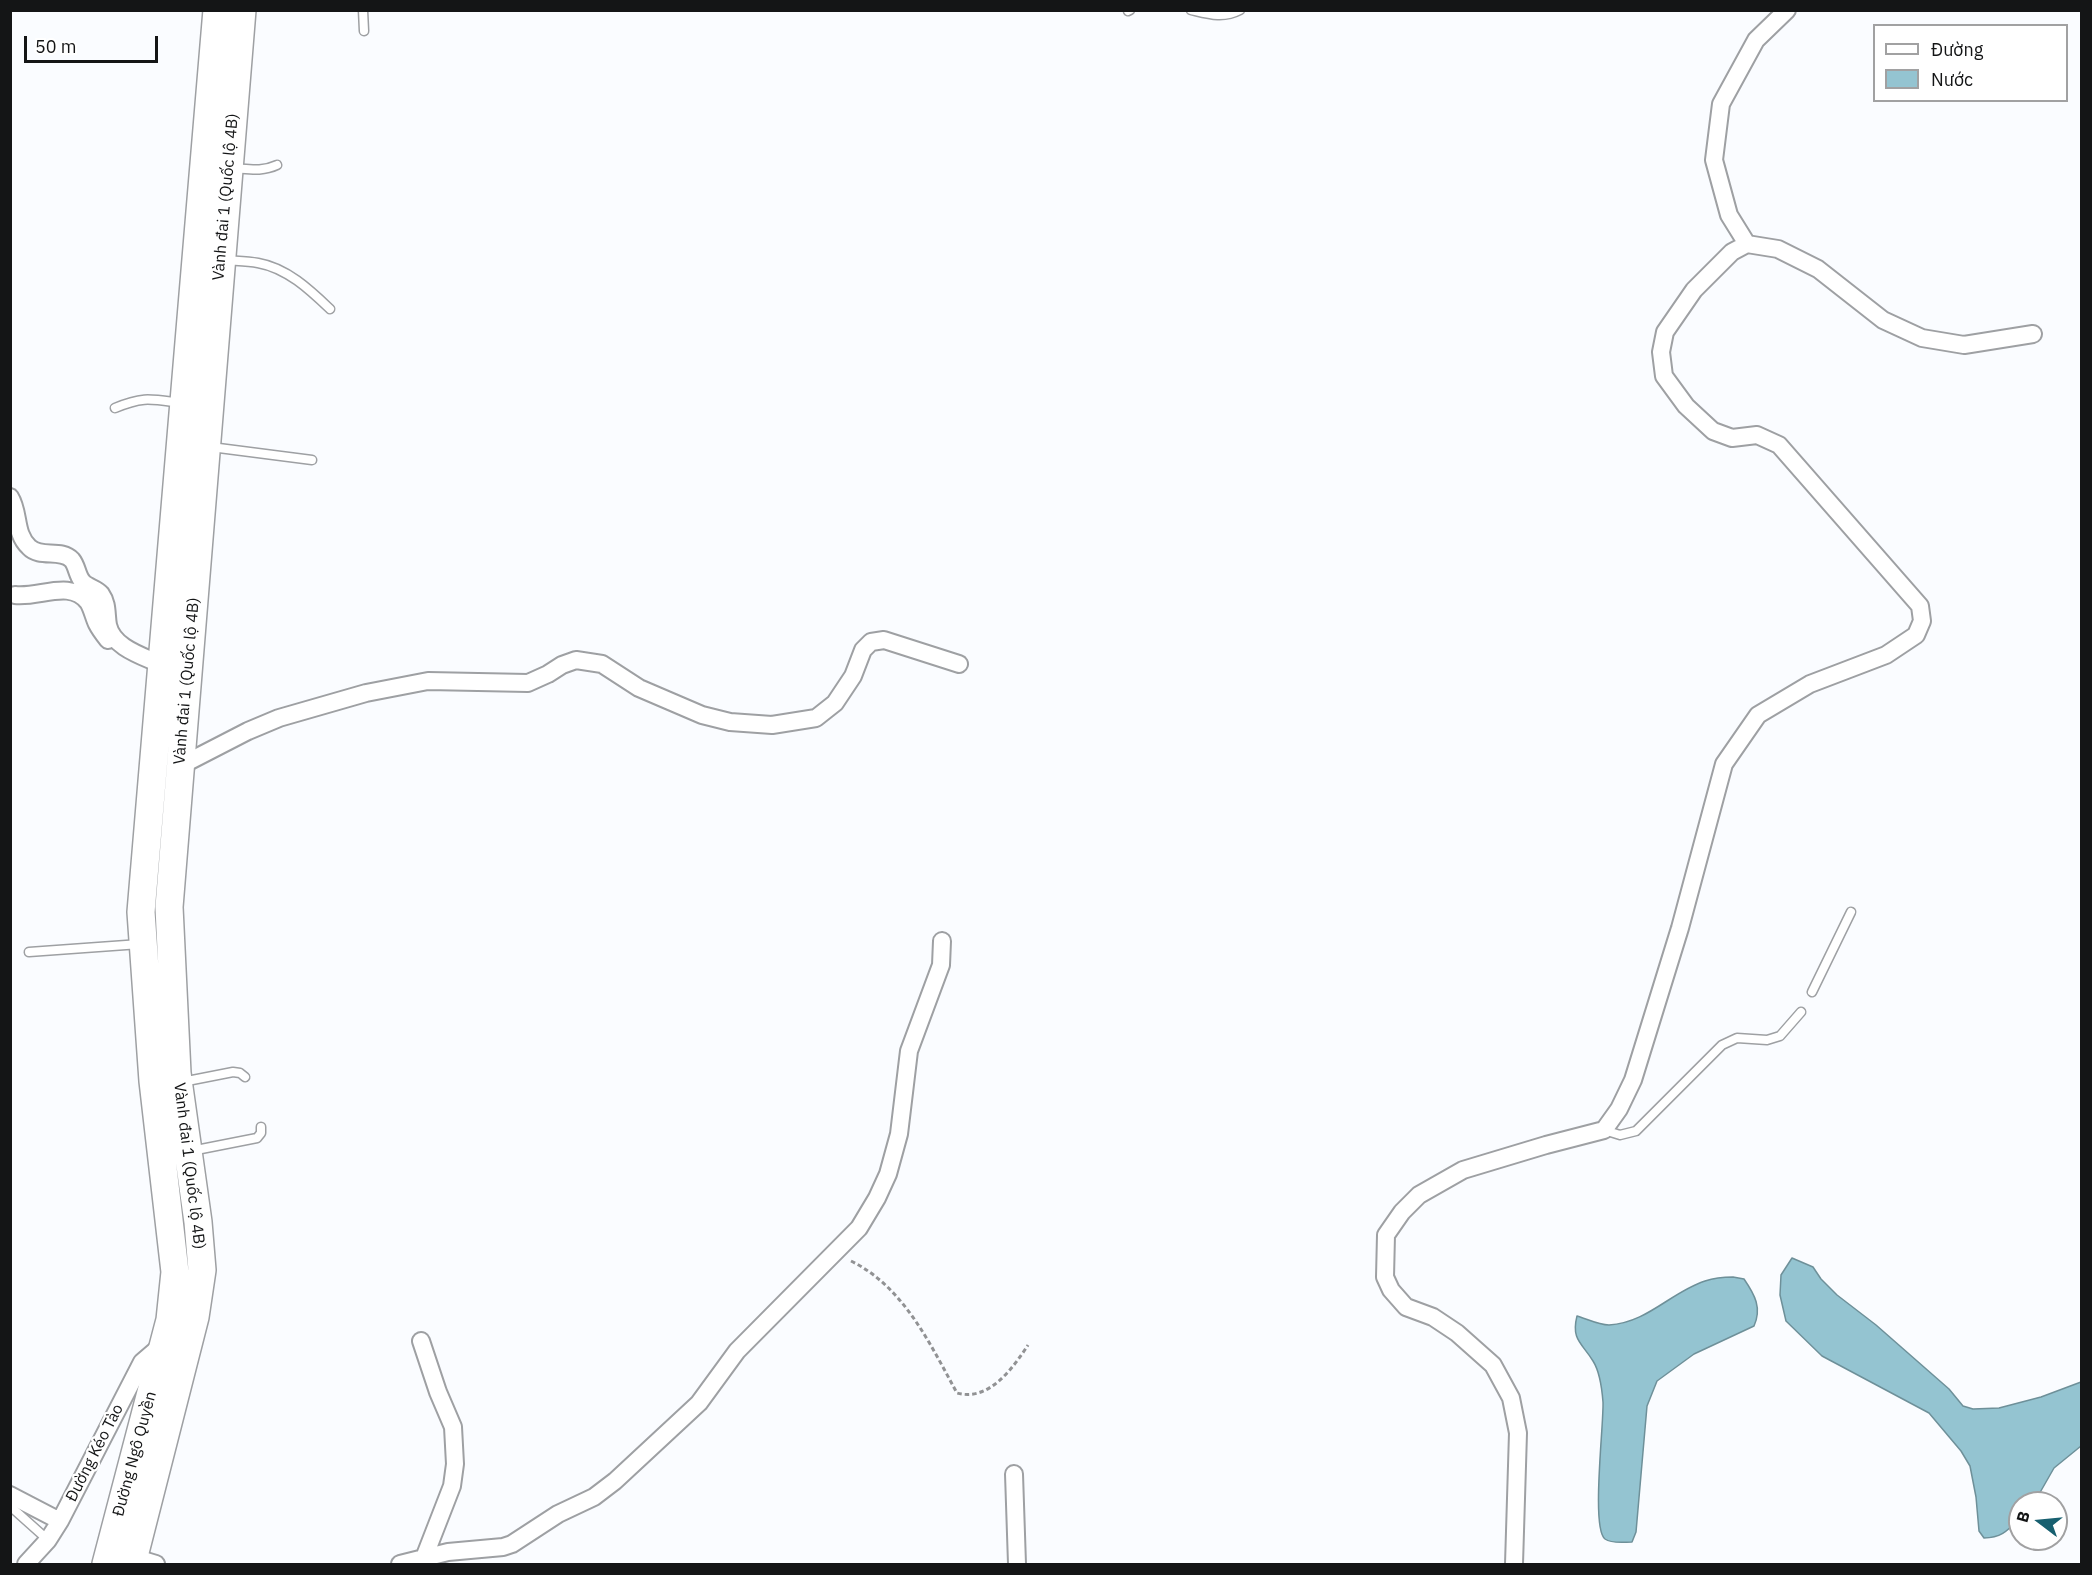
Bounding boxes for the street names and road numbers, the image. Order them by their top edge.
street label: Vành đai 1 (Quốc lộ 4B) [209,113,243,281]
street label: Vành đai 1 (Quốc lộ 4B) [170,597,204,765]
street label: Vành đai 1 (Quốc lộ 4B) [169,1082,209,1250]
street label: Đường Ngô Quyền [109,1389,161,1519]
street label: Đường Kéo Tào [62,1401,128,1505]

